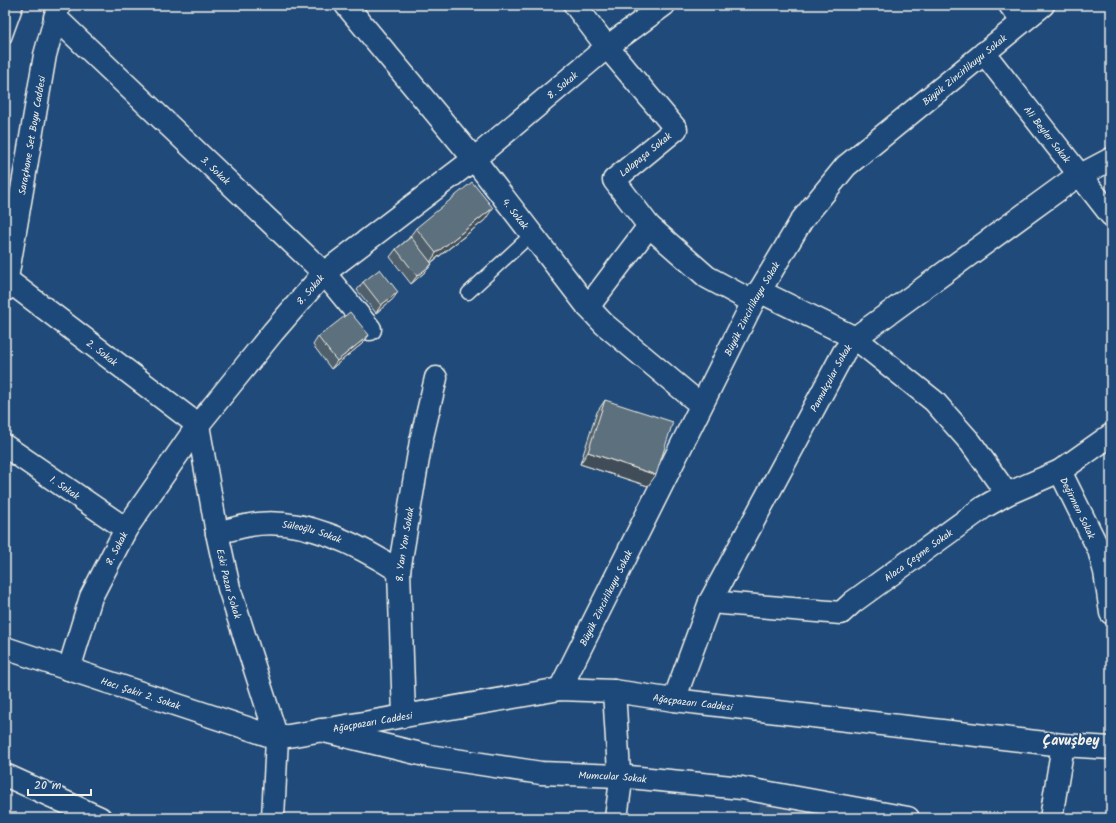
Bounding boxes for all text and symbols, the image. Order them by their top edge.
street label: Büyük Zincirlikuyu Sokak [919,31,1011,110]
street label: 8. Sokak [543,68,582,104]
street label: Saraçhane Set Boyu Caddesi [14,74,50,196]
street label: Ali Beyler Sokak [1019,103,1074,167]
street label: Lalapaşa Sokak [616,128,676,181]
street label: 3. Sokak [197,153,234,189]
street label: 4. Sokak [498,195,533,233]
street label: Büyük Zincirlikuyu Sokak [720,258,785,359]
street label: 8. Sokak [293,271,329,309]
street label: 2. Sokak [82,336,121,371]
street label: Pamukçular Sokak [806,341,857,415]
street label: 1. Sokak [46,472,83,504]
street label: Değirmen Sokak [1055,475,1099,542]
street label: 8. Yan Yon Sokak [392,506,419,582]
street label: Süleoğlu Sokak [281,517,344,548]
street label: Alaca Çeşme Sokak [881,525,957,586]
street label: 8. Sokak [101,529,133,569]
street label: Eski Pazar Sokak [212,547,245,621]
street label: Büyük Zincirlikuyu Sokak [576,547,637,649]
street label: Hacı Şakir 2. Sokak [98,673,183,715]
street label: Ağaçpazarı Caddesi [652,690,734,716]
street label: Ağaçpazarı Caddesi [332,708,414,737]
district label: Çavuşbey [1042,730,1100,752]
street label: Mumcular Sokak [578,767,648,788]
scale bar [28,771,91,797]
text: 20 m [34,776,62,795]

